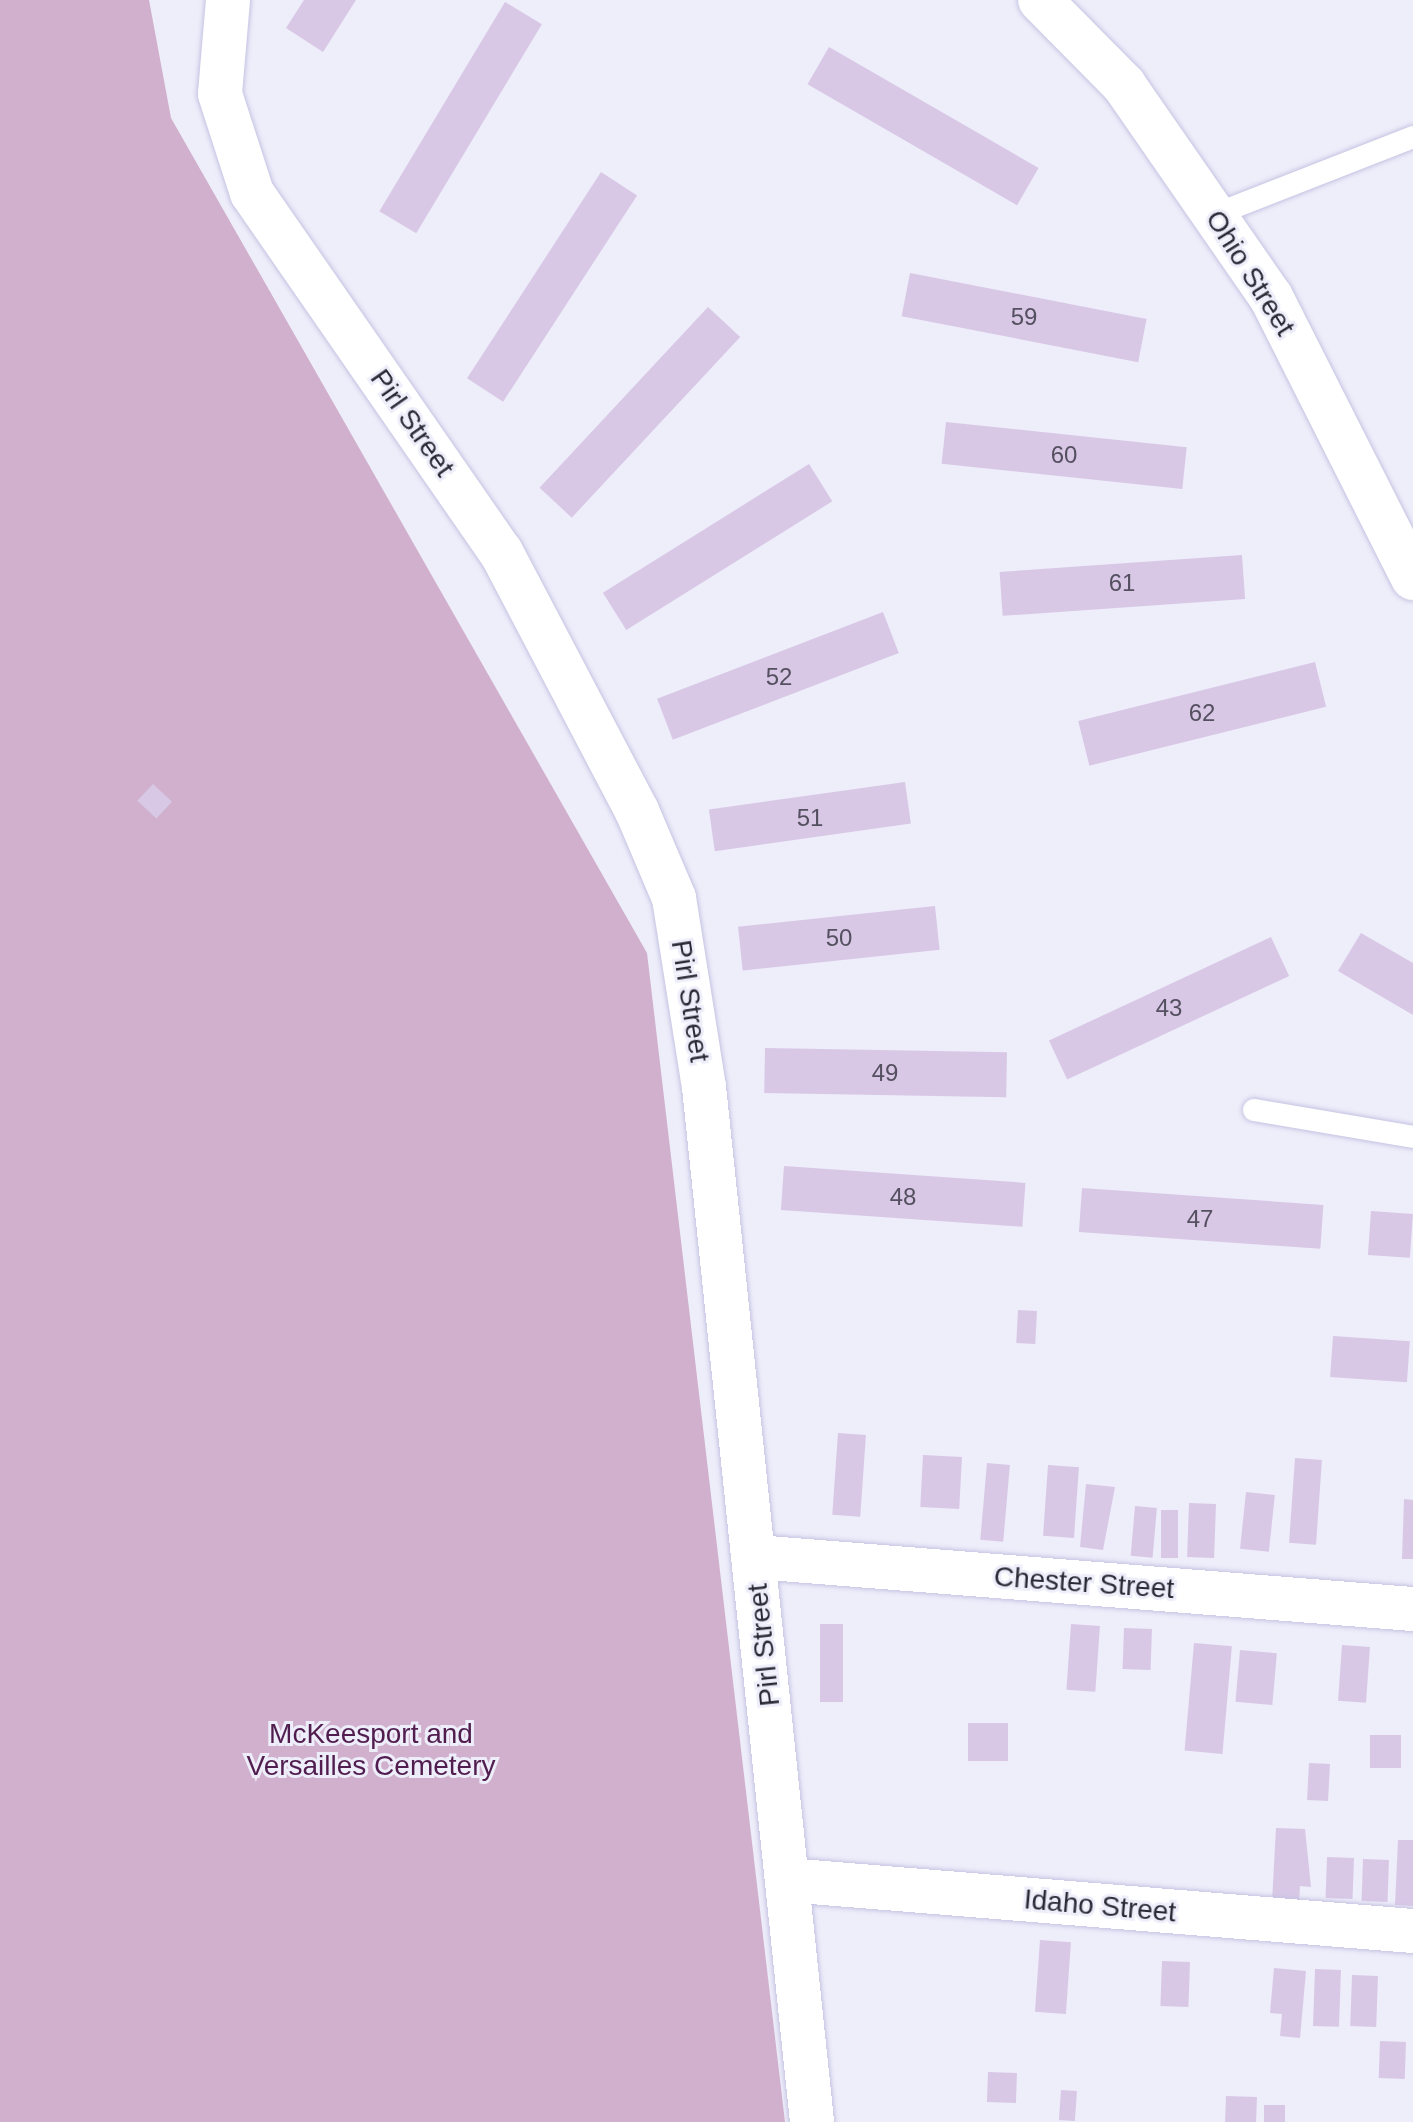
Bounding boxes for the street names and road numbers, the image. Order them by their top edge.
street label: Ohio Street [1198,204,1302,342]
street label: Pirl Street [363,363,461,483]
street label: Pirl Street [664,938,716,1064]
street label: Chester Street [993,1560,1175,1606]
street label: Pirl Street [741,1582,787,1708]
street label: Idaho Street [1023,1883,1177,1929]

